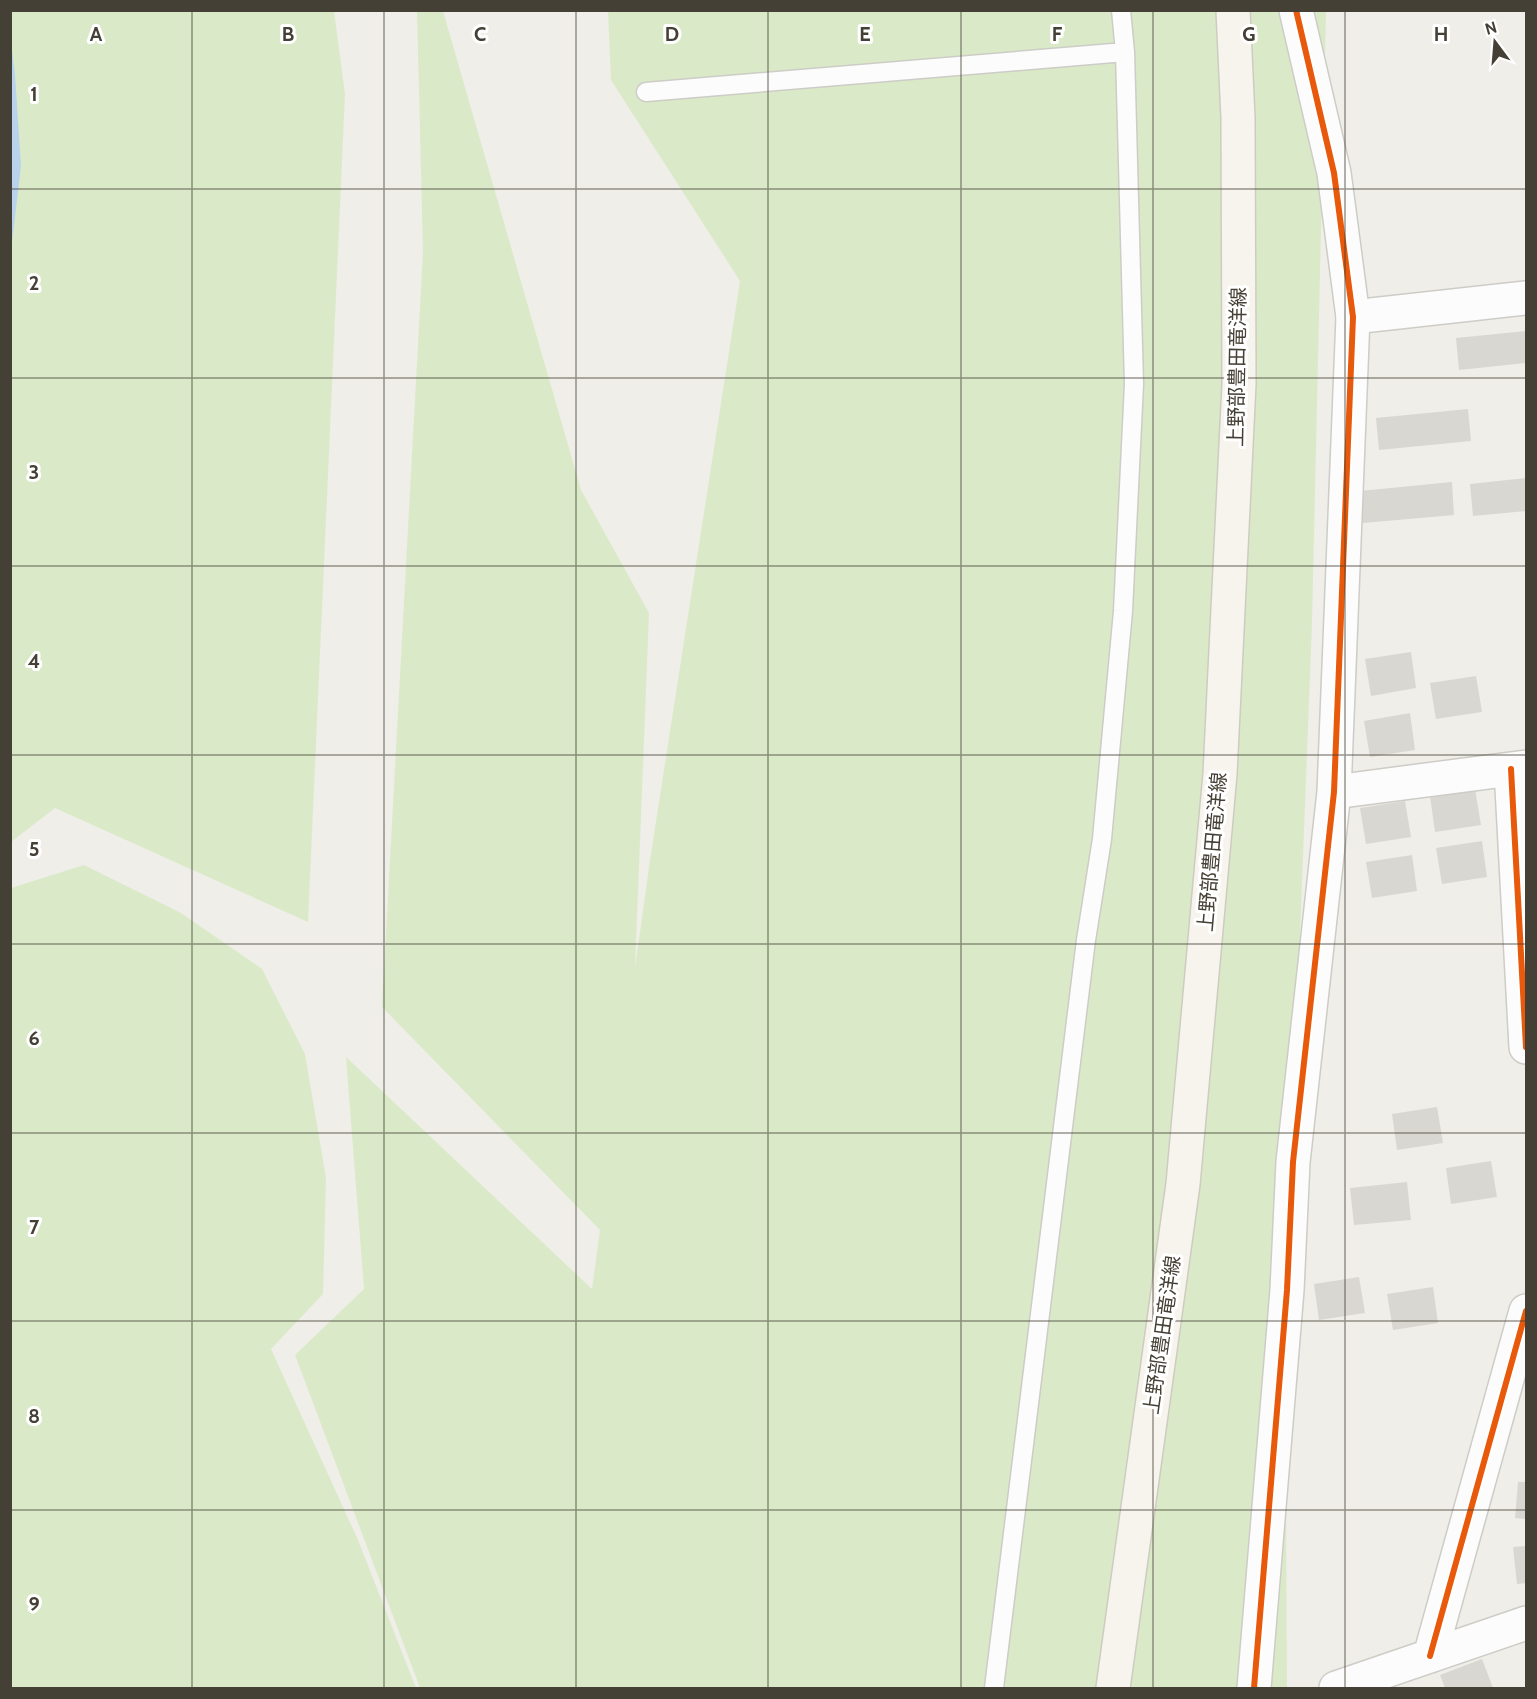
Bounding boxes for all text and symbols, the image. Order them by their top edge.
north arrow [1465,12,1525,72]
text: N [1483,17,1499,39]
text: A [90,22,103,46]
text: B [282,22,294,46]
text: C [474,22,486,46]
text: D [665,22,679,46]
text: E [859,22,871,46]
text: F [1052,22,1063,46]
text: G [1242,22,1256,46]
text: H [1434,22,1448,46]
text: 1 [30,82,38,106]
text: 2 [29,271,39,295]
street label: 上野部豊田竜洋線 [1224,287,1250,447]
text: 3 [29,460,39,484]
text: 4 [28,649,40,673]
street label: 上野部豊田竜洋線 [1193,771,1231,933]
text: 5 [29,837,39,861]
text: 6 [28,1026,40,1050]
text: 7 [29,1215,40,1239]
street label: 上野部豊田竜洋線 [1139,1254,1185,1416]
text: 8 [28,1404,40,1428]
text: 9 [28,1592,40,1616]

